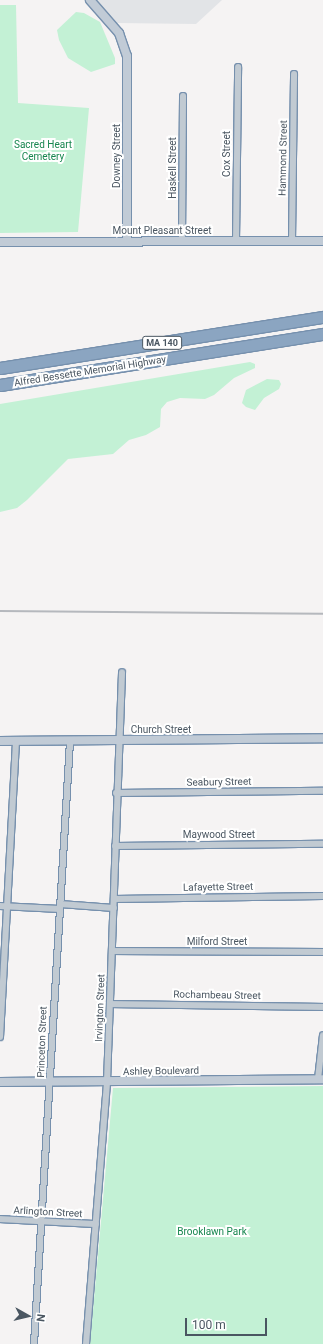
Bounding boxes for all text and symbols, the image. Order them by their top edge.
street label: Hammond Street [276,120,290,196]
street label: Downey Street [111,124,123,188]
street label: Cox Street [221,131,233,177]
street label: Haskell Street [167,137,179,199]
park label: Sacred Heart Cemetery [14,138,72,162]
street label: Mount Pleasant Street [113,225,211,237]
road number: MA 140 [142,336,182,350]
street label: Alfred Bessette Memorial Highway [13,353,167,389]
street label: Church Street [131,724,191,736]
street label: Seabury Street [186,775,252,789]
street label: Maywood Street [183,829,255,841]
street label: Lafayette Street [183,880,253,894]
street label: Milford Street [187,936,247,948]
street label: Irvington Street [93,974,107,1042]
street label: Rochambeau Street [173,988,261,1002]
street label: Princeton Street [35,1006,49,1078]
street label: Ashley Boulevard [123,1064,199,1078]
street label: Arlington Street [13,1204,83,1220]
park label: Brooklawn Park [177,1226,247,1238]
north arrow [8,1296,48,1336]
scale bar [187,1310,269,1336]
text: N [33,1313,47,1322]
text: 100 m [192,1318,226,1332]

